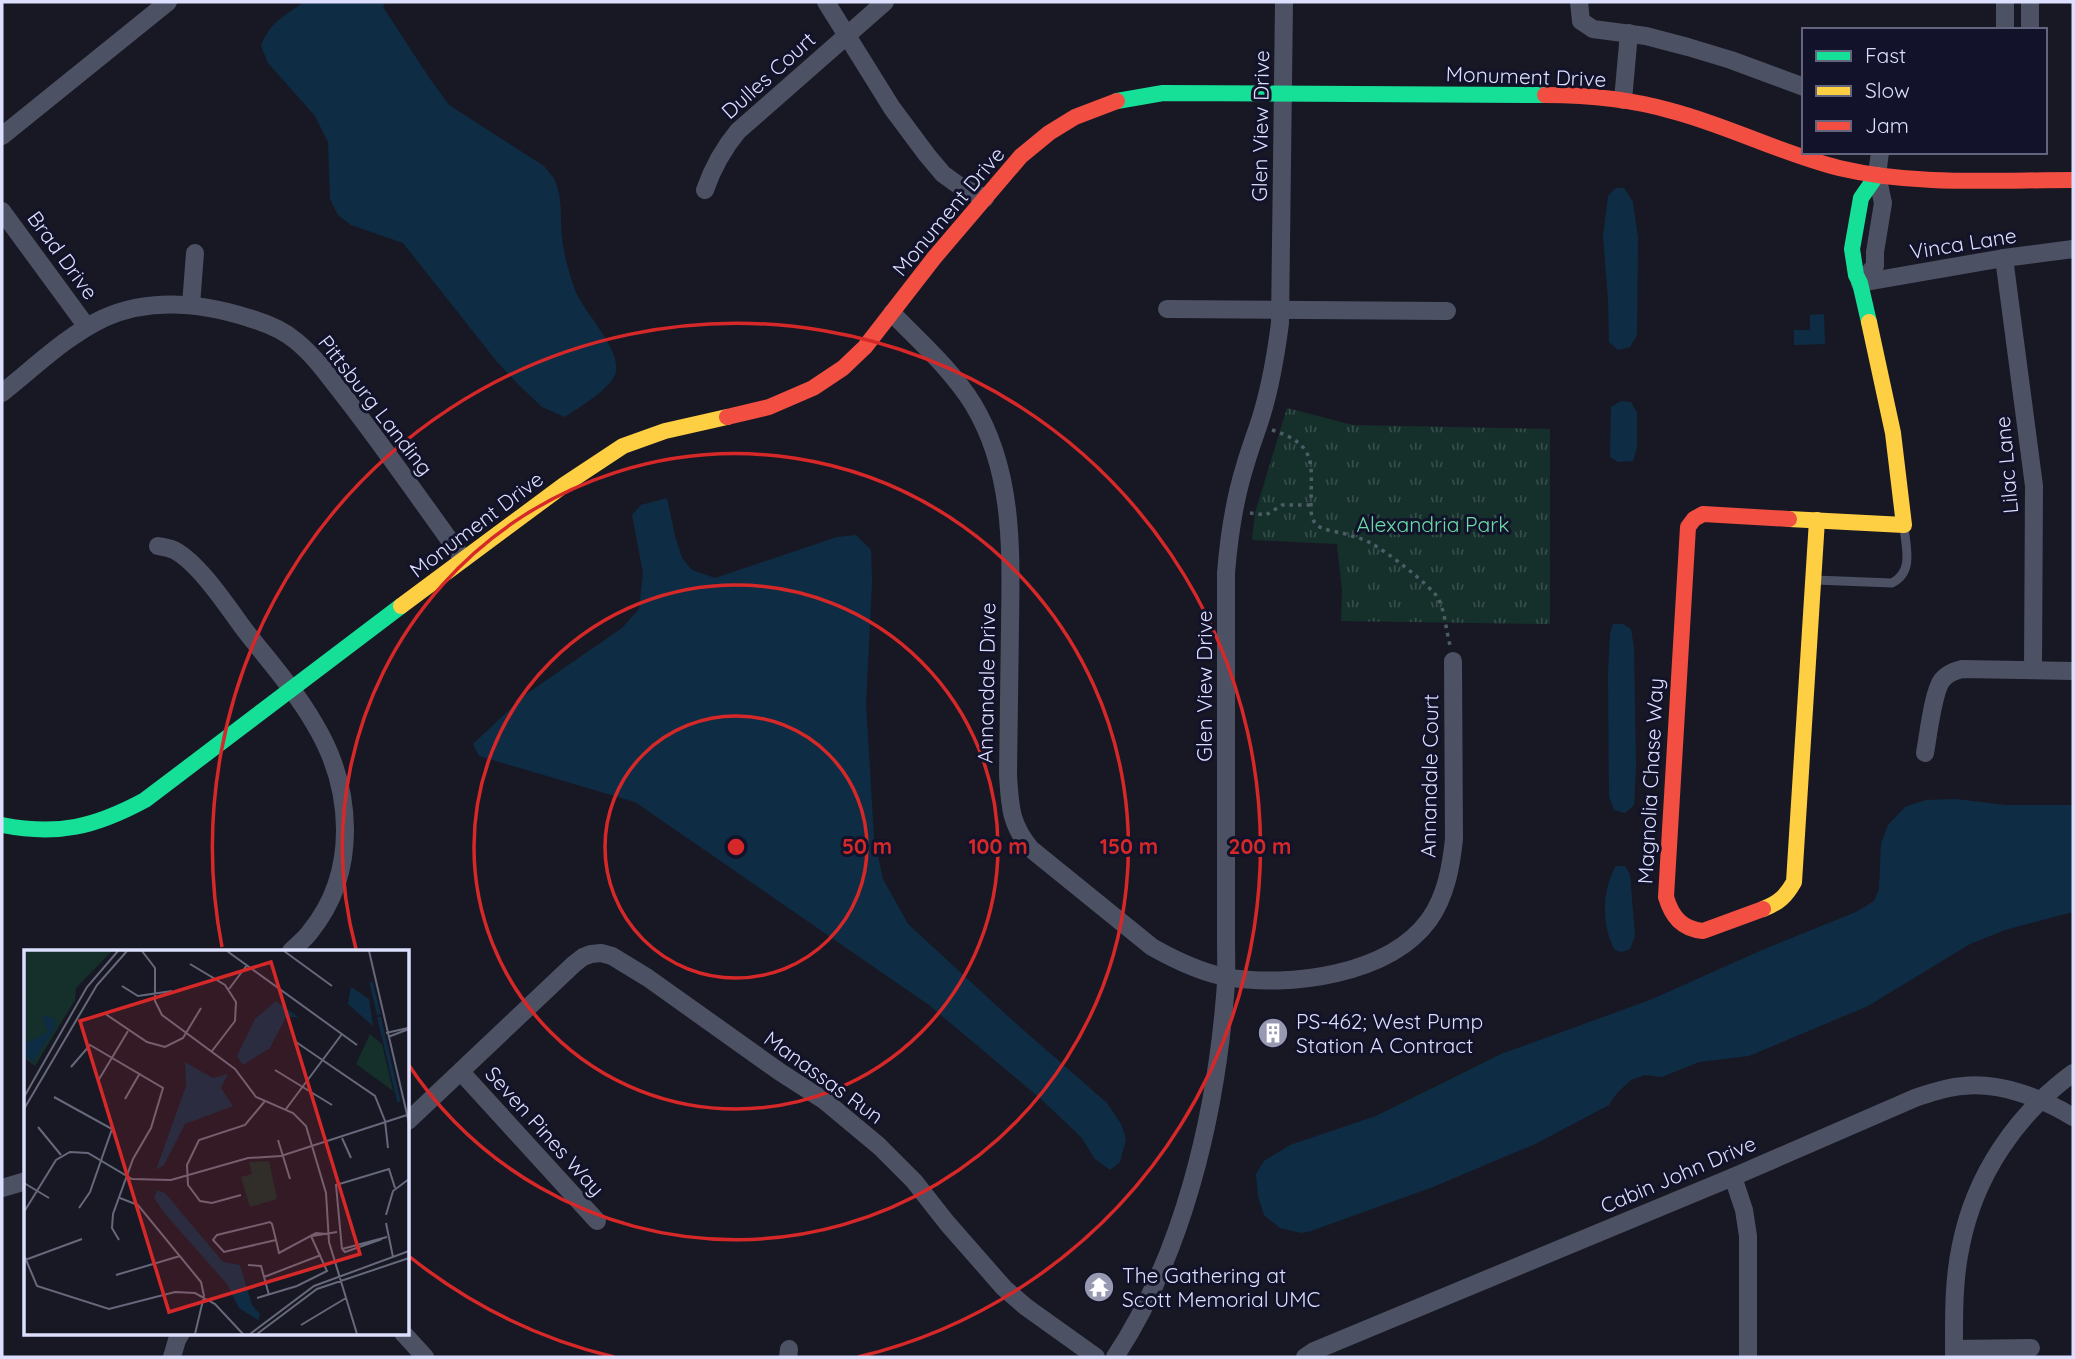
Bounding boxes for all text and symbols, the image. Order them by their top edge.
street label: Dulles Court [716,26,820,124]
legend [1802,28,2047,154]
text: Fast [1865,42,1906,68]
street label: Glen View Drive [1246,50,1274,202]
street label: Monument Drive [1445,60,1607,92]
text: Slow [1865,77,1910,103]
text: Jam [1865,112,1909,138]
street label: Monument Drive [886,141,1010,281]
street label: Brad Drive [22,206,104,304]
street label: Vinca Lane [1908,222,2018,264]
street label: Pittsburg Landing [313,330,439,480]
street label: Lilac Lane [1989,415,2023,515]
street label: Monument Drive [404,465,548,583]
park label: Alexandria Park [1356,511,1510,537]
street label: Annandale Drive [972,602,1000,764]
street label: Glen View Drive [1191,610,1217,762]
street label: Magnolia Chase Way [1632,677,1668,885]
street label: Annandale Court [1415,694,1443,858]
text: 50 m [842,833,892,859]
text: 100 m [968,833,1028,859]
text: 150 m [1100,833,1158,859]
text: 200 m [1229,833,1291,859]
centre of rings [724,835,748,859]
inset map [24,950,410,1334]
place label: PS-462; West Pump Station A Contract [1296,1008,1483,1058]
building icon: PS-462; West Pump Station A Contract [1256,1016,1290,1050]
street label: Manassas Run [759,1025,889,1129]
street label: Seven Pines Way [480,1061,610,1201]
street label: Cabin John Drive [1596,1129,1760,1219]
place label: The Gathering at Scott Memorial UMC [1122,1262,1321,1312]
temple icon: The Gathering at Scott Memorial UMC [1082,1270,1116,1304]

